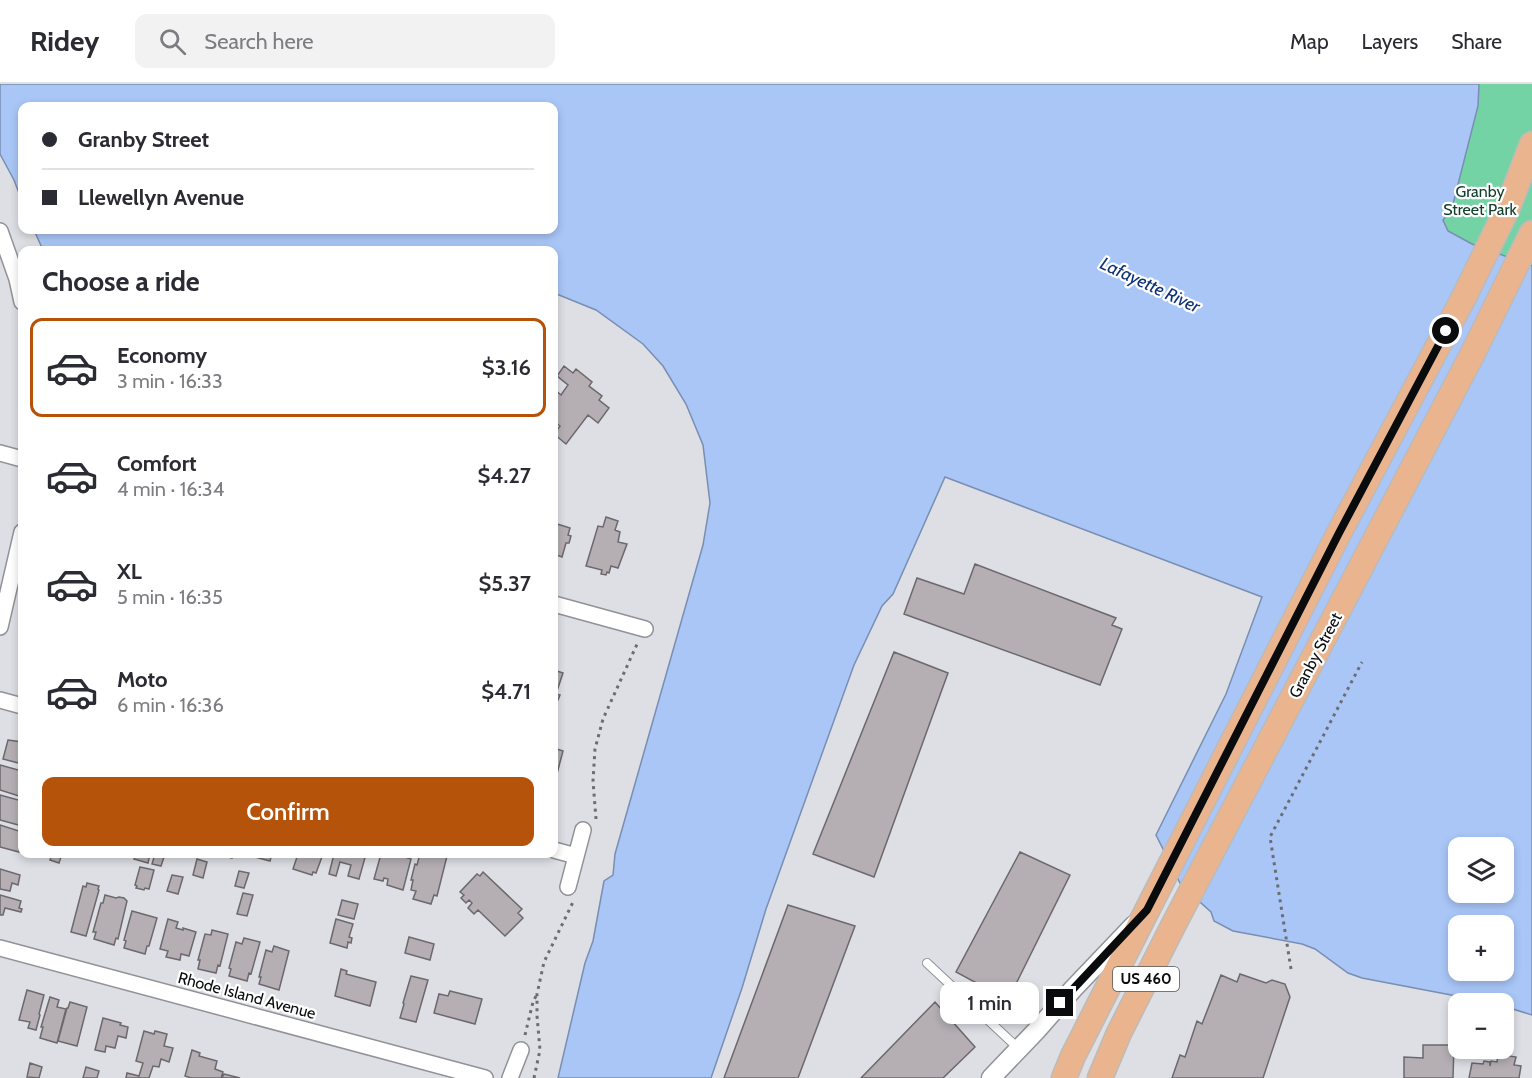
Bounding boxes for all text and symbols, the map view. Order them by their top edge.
search box [135,14,555,68]
text: Ridey [30,24,99,58]
icon: search [156,25,189,58]
text: Search here [204,28,314,55]
text: Map [1290,29,1329,54]
text: Layers [1362,29,1418,54]
text: Share [1451,29,1502,54]
text: Granby Street [78,126,209,153]
park label: Granby Street Park [1443,182,1518,219]
text: Llewellyn Avenue [78,184,244,211]
water label: Lafayette River [1097,252,1205,318]
text: Choose a ride [42,265,200,298]
route start [1432,317,1459,344]
icon: car [45,341,99,395]
text: Economy [117,342,207,369]
text: $3.16 [482,354,531,381]
text: 3 min · 16:33 [117,369,223,393]
icon: car [45,449,99,503]
text: Comfort [117,450,196,477]
text: $4.27 [477,462,531,489]
text: 4 min · 16:34 [117,477,224,501]
icon: car [45,557,99,611]
text: XL [117,558,142,585]
text: $5.37 [479,570,531,597]
text: 5 min · 16:35 [117,585,223,609]
street label: Granby Street [1285,609,1346,701]
icon: car [45,665,99,719]
text: Moto [117,666,168,693]
text: $4.71 [481,678,531,705]
text: 6 min · 16:36 [117,693,224,717]
button: Confirm [42,777,534,846]
map controls [1448,837,1514,1059]
button: layers [1448,837,1514,903]
button: + [1448,915,1514,981]
road number: US 460 [1113,967,1179,991]
street label: Rhode Island Avenue [176,968,318,1023]
callout: 1 min [940,982,1039,1024]
route end [1046,989,1073,1016]
text: 1 min [967,991,1012,1015]
button: − [1448,993,1514,1059]

